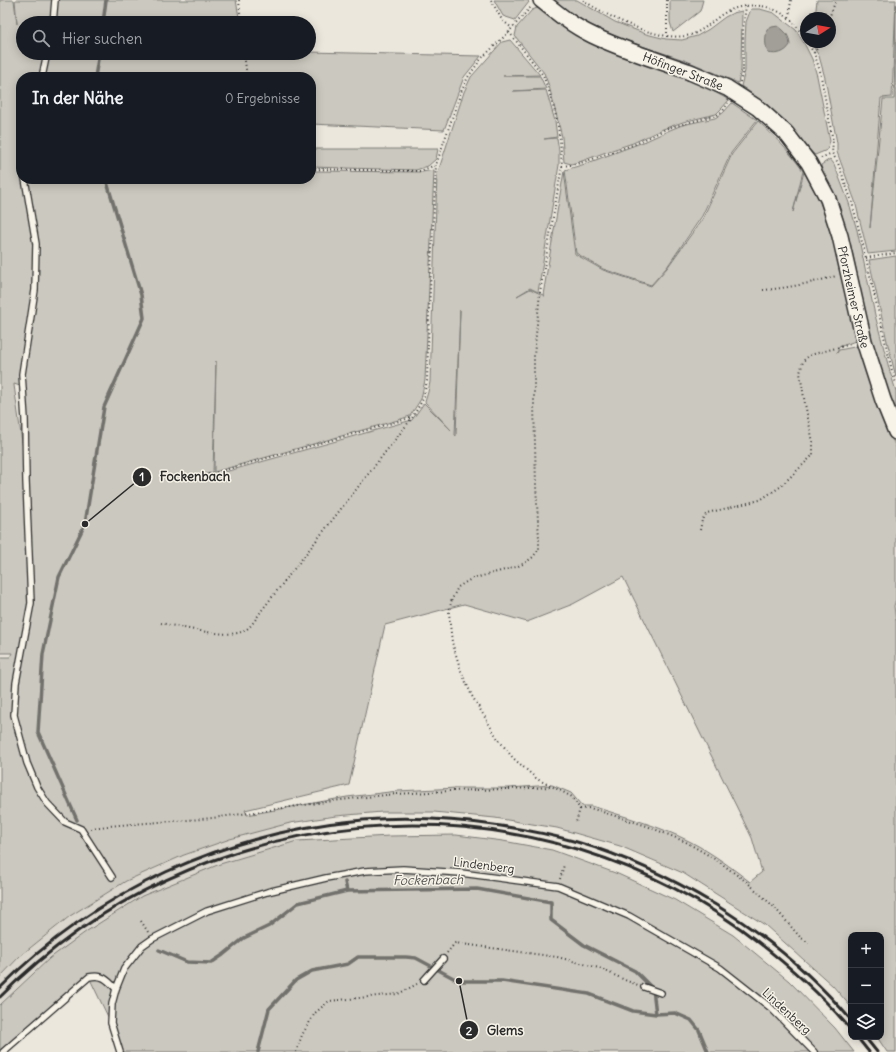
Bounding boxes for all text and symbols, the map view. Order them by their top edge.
north arrow [800,12,836,48]
search box [16,16,316,60]
icon: search [30,27,52,49]
text: Hier suchen [62,29,142,48]
street label: Höfinger Straße [641,49,725,93]
text: In der Nähe [32,87,124,109]
text: 0 Ergebnisse [225,90,300,107]
street label: Pforzheimer Straße [835,244,873,350]
callout: Fockenbach [132,464,238,489]
text: Fockenbach [160,468,231,485]
text: 1 [140,469,144,484]
street label: Lindenberg [453,854,515,876]
water label: Fockenbach [393,871,464,889]
map controls [848,932,884,1040]
button: + [848,932,884,968]
button: − [848,968,884,1004]
street label: Lindenberg [760,985,814,1037]
button: layers [848,1004,884,1040]
callout: Glems [459,1018,532,1043]
text: Glems [487,1022,523,1039]
text: 2 [466,1023,473,1038]

